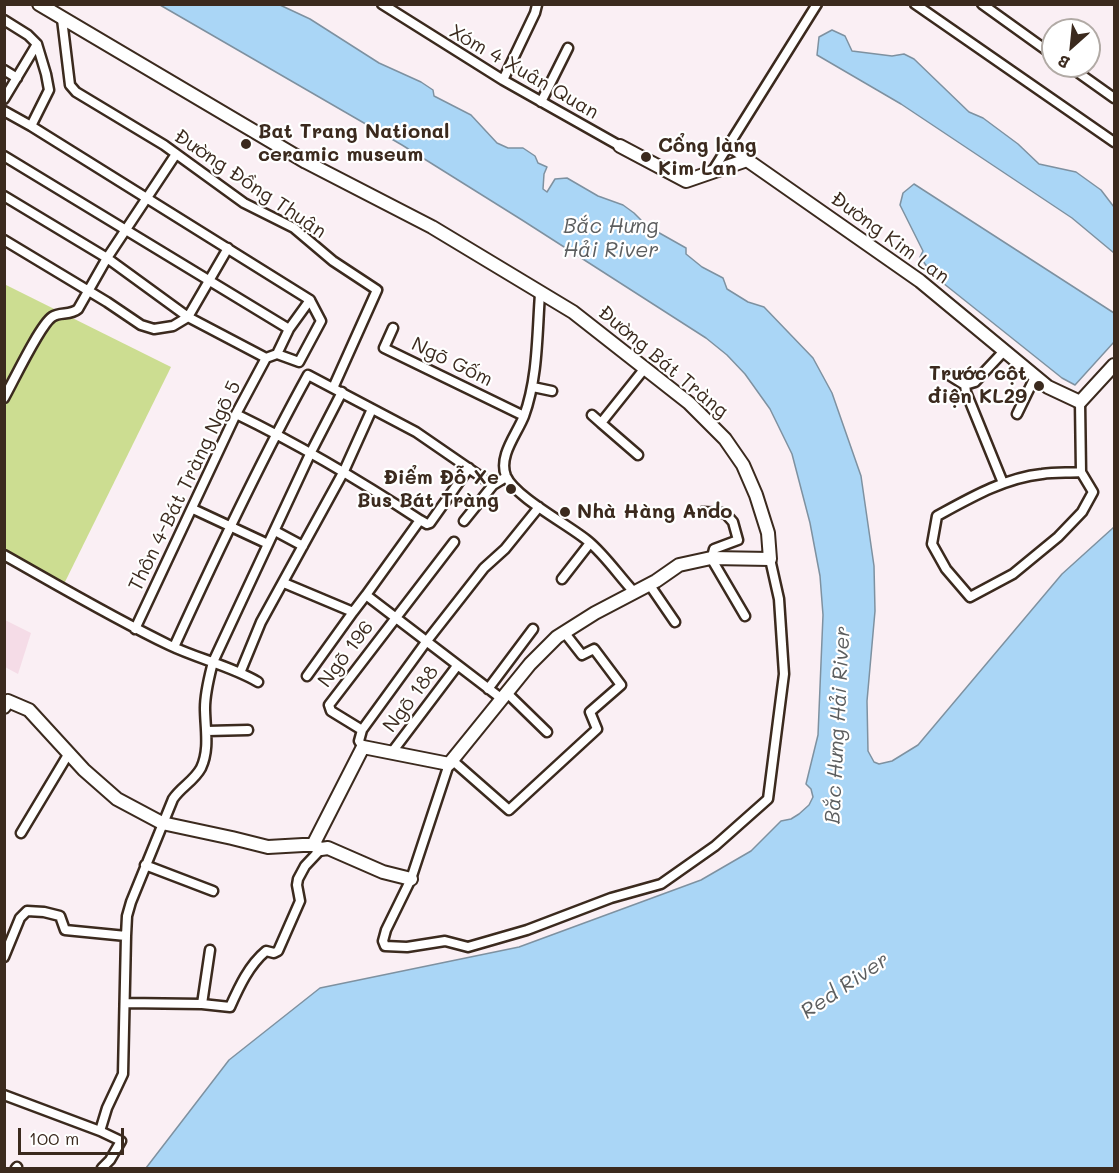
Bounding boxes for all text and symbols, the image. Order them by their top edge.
north arrow [1041,18,1101,78]
street label: Xóm 4 Xuân Quan [445,19,603,125]
text: B [1054,51,1073,75]
place label: Bat Trang National ceramic museum [258,120,449,167]
street label: Đường Đồng Thuận [169,124,331,244]
place label: Cổng làng Kim Lan [658,134,757,181]
marker: Bat Trang National ceramic museum [239,137,253,151]
marker: Cổng làng Kim Lan [639,150,653,164]
street label: Đường Kim Lan [826,187,954,289]
water label: Bắc Hưng Hải River [563,214,659,264]
street label: Đường Bát Tràng [593,301,733,423]
street label: Ngõ Gốm [408,332,496,392]
place label: Trước cột điện KL29 [928,362,1027,409]
street label: Thôn 4-Bát Tràng Ngõ 5 [124,377,246,595]
marker: Trước cột điện KL29 [1032,379,1046,393]
place label: Điểm Đỗ Xe Bus Bát Tràng [357,466,499,513]
marker: Điểm Đỗ Xe Bus Bát Tràng [504,482,518,496]
place label: Nhà Hàng Ando [577,500,732,524]
marker: Nhà Hàng Ando [558,505,572,519]
street label: Ngõ 196 [313,616,379,692]
water label: Bắc Hưng Hải River [820,626,856,824]
street label: Ngõ 188 [378,661,444,737]
water label: Red River [796,947,894,1025]
scale bar [21,1116,128,1154]
text: 100 m [29,1126,79,1150]

